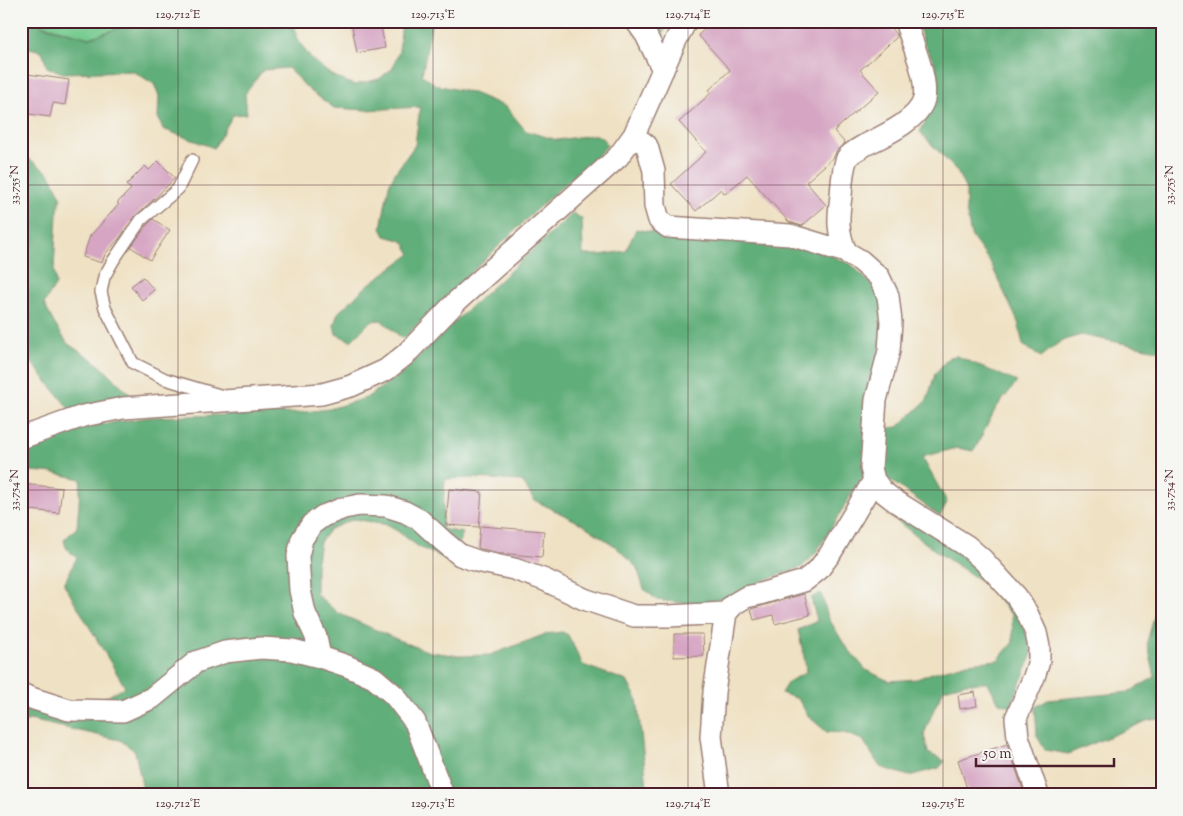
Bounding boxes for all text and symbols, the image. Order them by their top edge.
text: 129.712°E [156,6,201,24]
text: 129.713°E [411,6,456,24]
text: 129.714°E [666,6,711,24]
text: 129.715°E [921,6,965,24]
text: 33.755°N [6,165,24,205]
text: 33.755°N [1161,165,1179,205]
text: 33.754°N [6,469,24,511]
text: 33.754°N [1161,469,1179,511]
scale bar [976,736,1113,768]
text: 50 m [982,744,1012,765]
text: 129.712°E [156,795,201,813]
text: 129.713°E [411,795,456,813]
text: 129.714°E [666,795,711,813]
text: 129.715°E [921,795,965,813]

